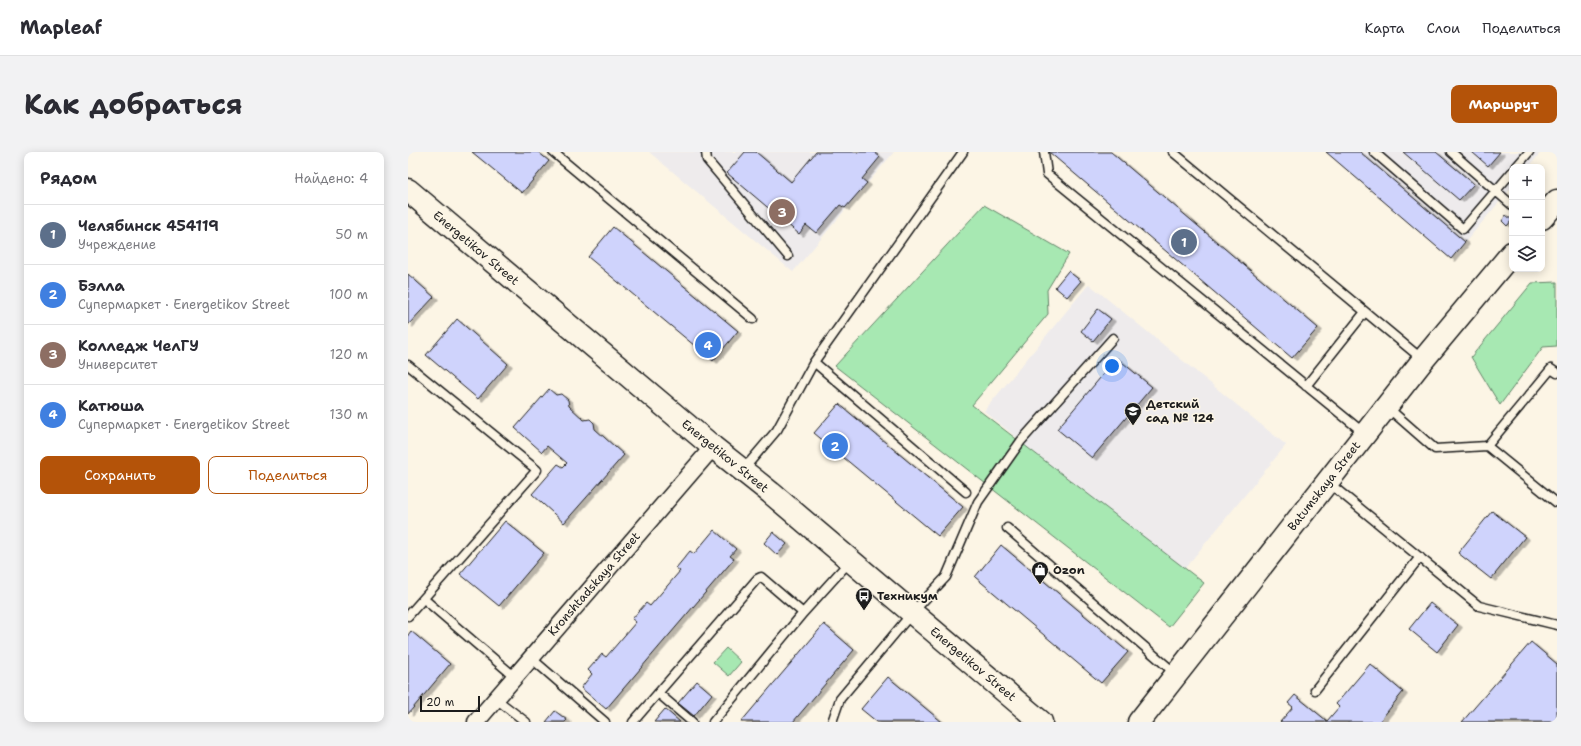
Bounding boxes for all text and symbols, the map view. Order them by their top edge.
text: Mapleaf [20,15,102,40]
text: Карта [1364,19,1405,37]
text: Слои [1427,19,1460,37]
text: Поделиться [1482,19,1561,37]
text: Как добраться [24,85,243,123]
button: Маршрут [1451,85,1557,123]
map controls [1509,164,1545,272]
button: + [1509,164,1545,200]
text: Рядом [40,167,97,189]
text: Найдено: 4 [294,170,368,187]
pin: 3 [769,197,795,227]
button: − [1509,200,1545,236]
street label: Energetikov Street [430,207,522,289]
text: Челябинск 454119 [78,216,219,236]
text: 1 [50,226,56,243]
text: 50 m [335,226,368,243]
pin: 1 [1171,227,1197,257]
text: Учреждение [78,236,156,253]
button: layers [1509,236,1545,272]
text: Бэлла [78,276,125,296]
text: 2 [48,286,58,303]
text: 100 m [329,286,368,303]
text: Супермаркет · Energetikov Street [78,296,290,313]
pin: 4 [695,330,721,360]
text: Колледж ЧелГУ [78,336,199,356]
text: 3 [48,346,58,363]
text: 120 m [330,346,368,363]
text: Университет [78,356,157,373]
your location [1102,356,1122,376]
text: Катюша [78,396,144,416]
place label: Детский сад № 124 [1146,396,1214,426]
school or university icon: Детский сад № 124 [1123,401,1143,426]
text: 4 [48,406,58,423]
text: 130 m [330,406,368,423]
text: Супермаркет · Energetikov Street [78,416,290,433]
street label: Energetikov Street [678,416,772,496]
pin: 2 [822,431,848,461]
street label: Batumskaya Street [1284,438,1364,534]
button: Сохранить [40,456,200,494]
button: Поделиться [208,456,368,494]
street label: Kronshtadskaya Street [544,529,644,639]
shop icon: Ozon [1030,560,1050,585]
place label: Ozon [1053,562,1085,578]
bus stop icon: Техникум [854,586,874,611]
place label: Техникум [877,588,938,604]
street label: Energetikov Street [927,623,1019,705]
scale bar [420,694,480,713]
text: 20 m [426,695,454,710]

